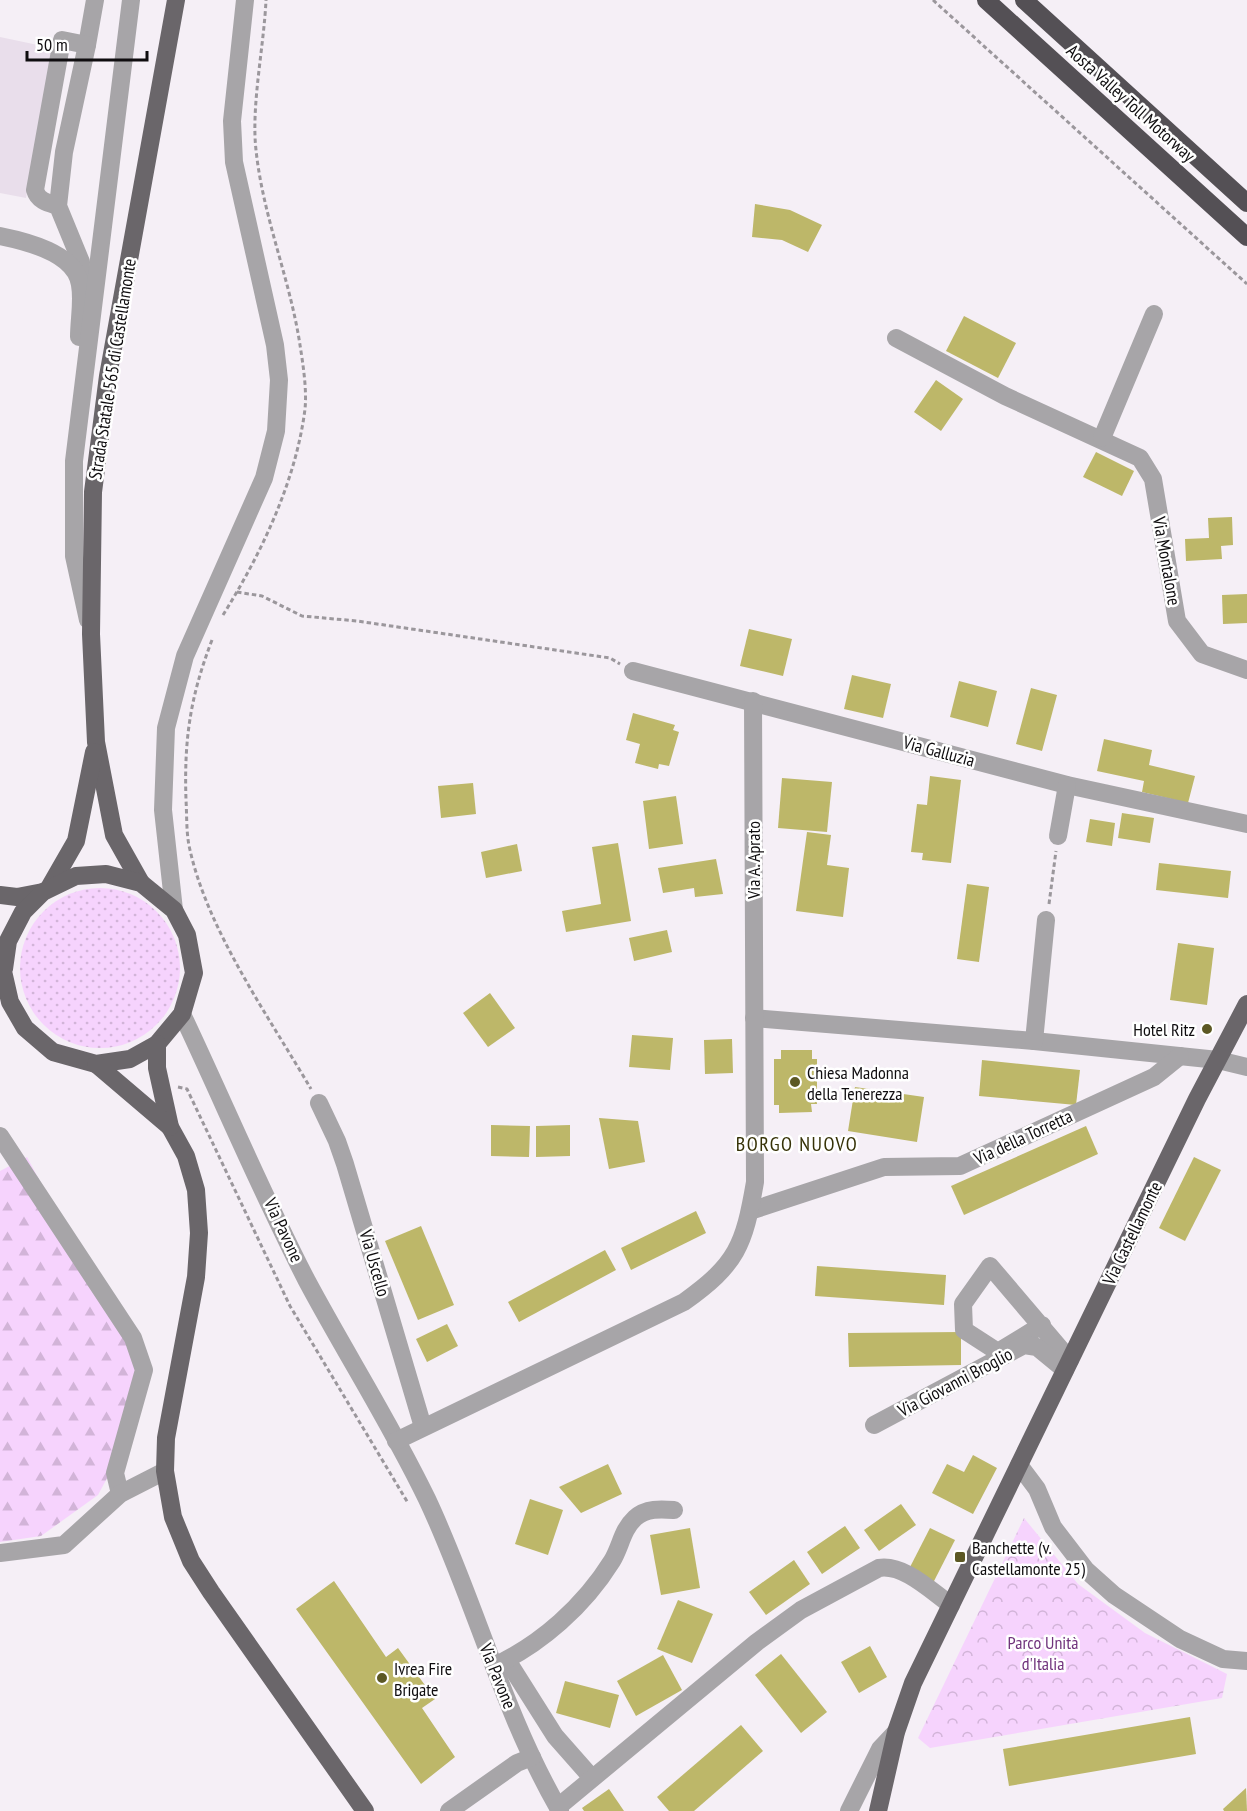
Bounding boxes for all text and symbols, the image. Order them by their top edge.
scale bar [27,24,147,62]
text: 50 m [36,33,68,56]
street label: Aosta Valley Toll Motorway [1062,39,1200,167]
street label: Strada Statale 565 di Castellamonte [83,257,141,481]
street label: Via Montalone [1148,514,1186,607]
street label: Via Galluzia [900,730,977,772]
street label: Via A. Aprato [742,821,765,900]
place label: Hotel Ritz [1133,1018,1195,1041]
marker: Hotel Ritz [1200,1022,1214,1036]
place label: Chiesa Madonna della Tenerezza [807,1061,909,1105]
marker: Chiesa Madonna della Tenerezza [788,1075,802,1089]
street label: Via della Torretta [969,1104,1076,1170]
district label: BORGO NUOVO [736,1131,858,1157]
street label: Via Castellamonte [1097,1178,1167,1289]
street label: Via Pavone [259,1193,309,1266]
street label: Via Uscello [354,1226,396,1299]
street label: Via Giovanni Broglio [893,1342,1016,1422]
place label: Banchette (v. Castellamonte 25) [972,1536,1086,1580]
marker: Banchette (v. Castellamonte 25) [953,1550,967,1564]
park label: Parco Unità d'Italia [1008,1631,1078,1675]
street label: Via Pavone [474,1639,521,1712]
place label: Ivrea Fire Brigate [394,1657,452,1701]
marker: Ivrea Fire Brigate [375,1671,389,1685]

